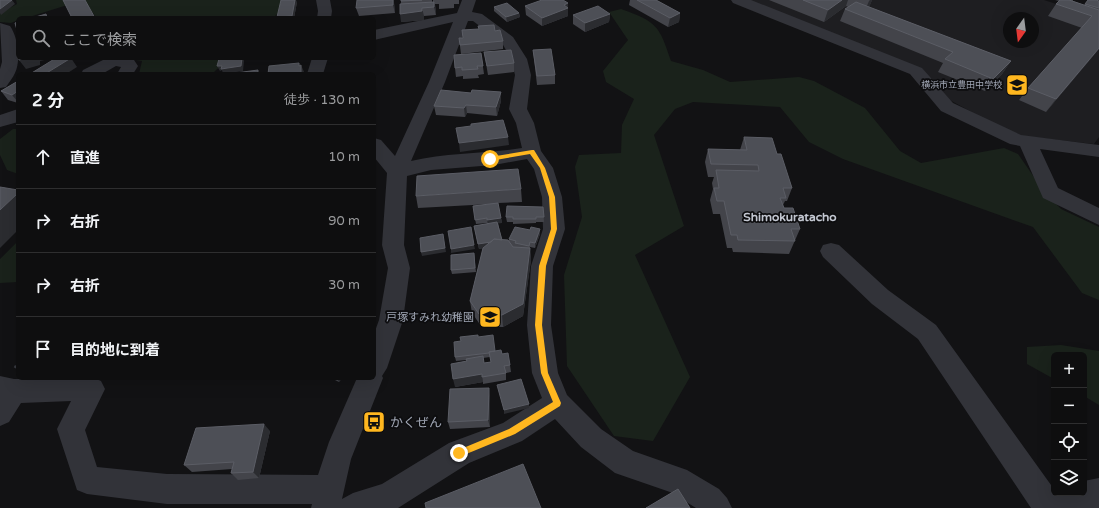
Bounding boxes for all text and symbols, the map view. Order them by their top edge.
north arrow [1003,12,1039,48]
search box [16,16,376,60]
icon: search [30,27,52,49]
text: ここで検索 [62,31,137,49]
school or university icon: 横浜市立豊田中学校 [1004,72,1030,98]
place label: 横浜市立豊田中学校 [921,80,1002,91]
text: 2 分 [32,90,64,111]
text: 徒歩 · 130 m [284,92,360,108]
icon: ahead [32,146,54,168]
text: 直進 [70,149,100,167]
text: 10 m [328,149,360,165]
route start [481,150,499,168]
icon: right [32,210,54,232]
district label: Shimokuratacho [743,210,837,224]
text: 右折 [70,213,100,231]
text: 90 m [328,213,360,229]
icon: right [32,274,54,296]
text: 右折 [70,277,100,295]
text: 30 m [328,277,360,293]
school or university icon: 戸塚すみれ幼稚園 [477,304,503,330]
place label: 戸塚すみれ幼稚園 [386,311,474,324]
icon: arrive [32,338,54,360]
text: 目的地に到着 [70,341,160,359]
map controls [1051,352,1087,496]
button: + [1051,352,1087,388]
button: − [1051,388,1087,424]
bus stop icon: かくぜん [361,409,387,435]
place label: かくぜん [390,415,442,431]
button: locate [1051,424,1087,460]
route end [450,444,468,462]
button: layers [1051,460,1087,496]

